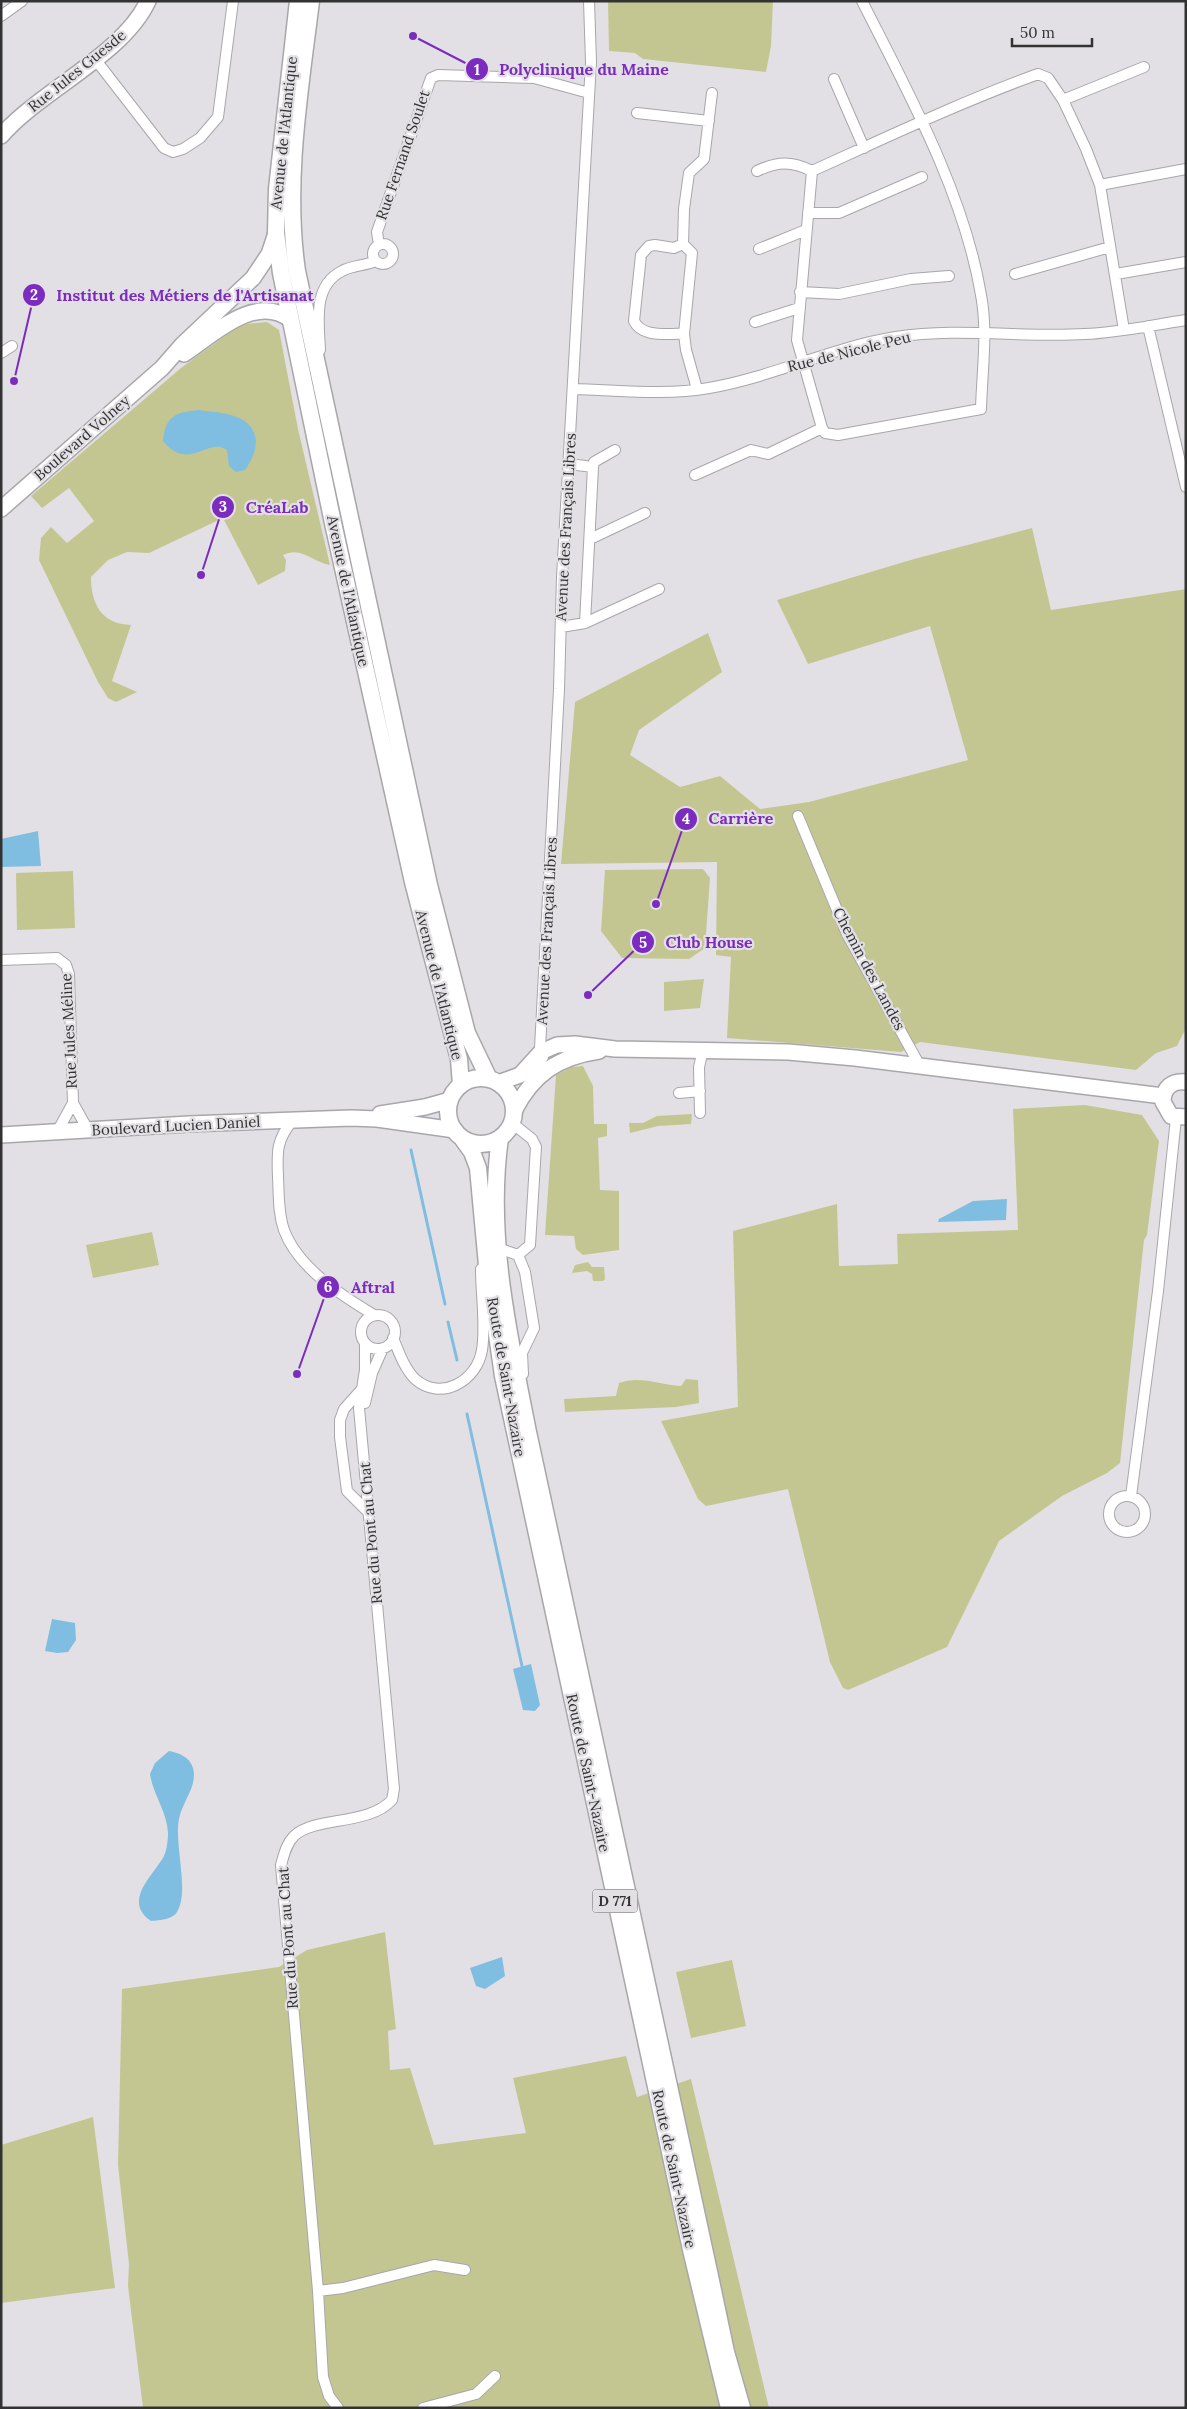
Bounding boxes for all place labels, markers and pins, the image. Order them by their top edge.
callout: Polyclinique du Maine [464,54,679,85]
callout: Institut des Métiers de l'Artisanat [21,279,324,310]
callout: CréaLab [211,491,318,522]
callout: Carrière [674,803,783,834]
callout: Club House [630,927,762,958]
callout: Aftral [316,1272,405,1303]

